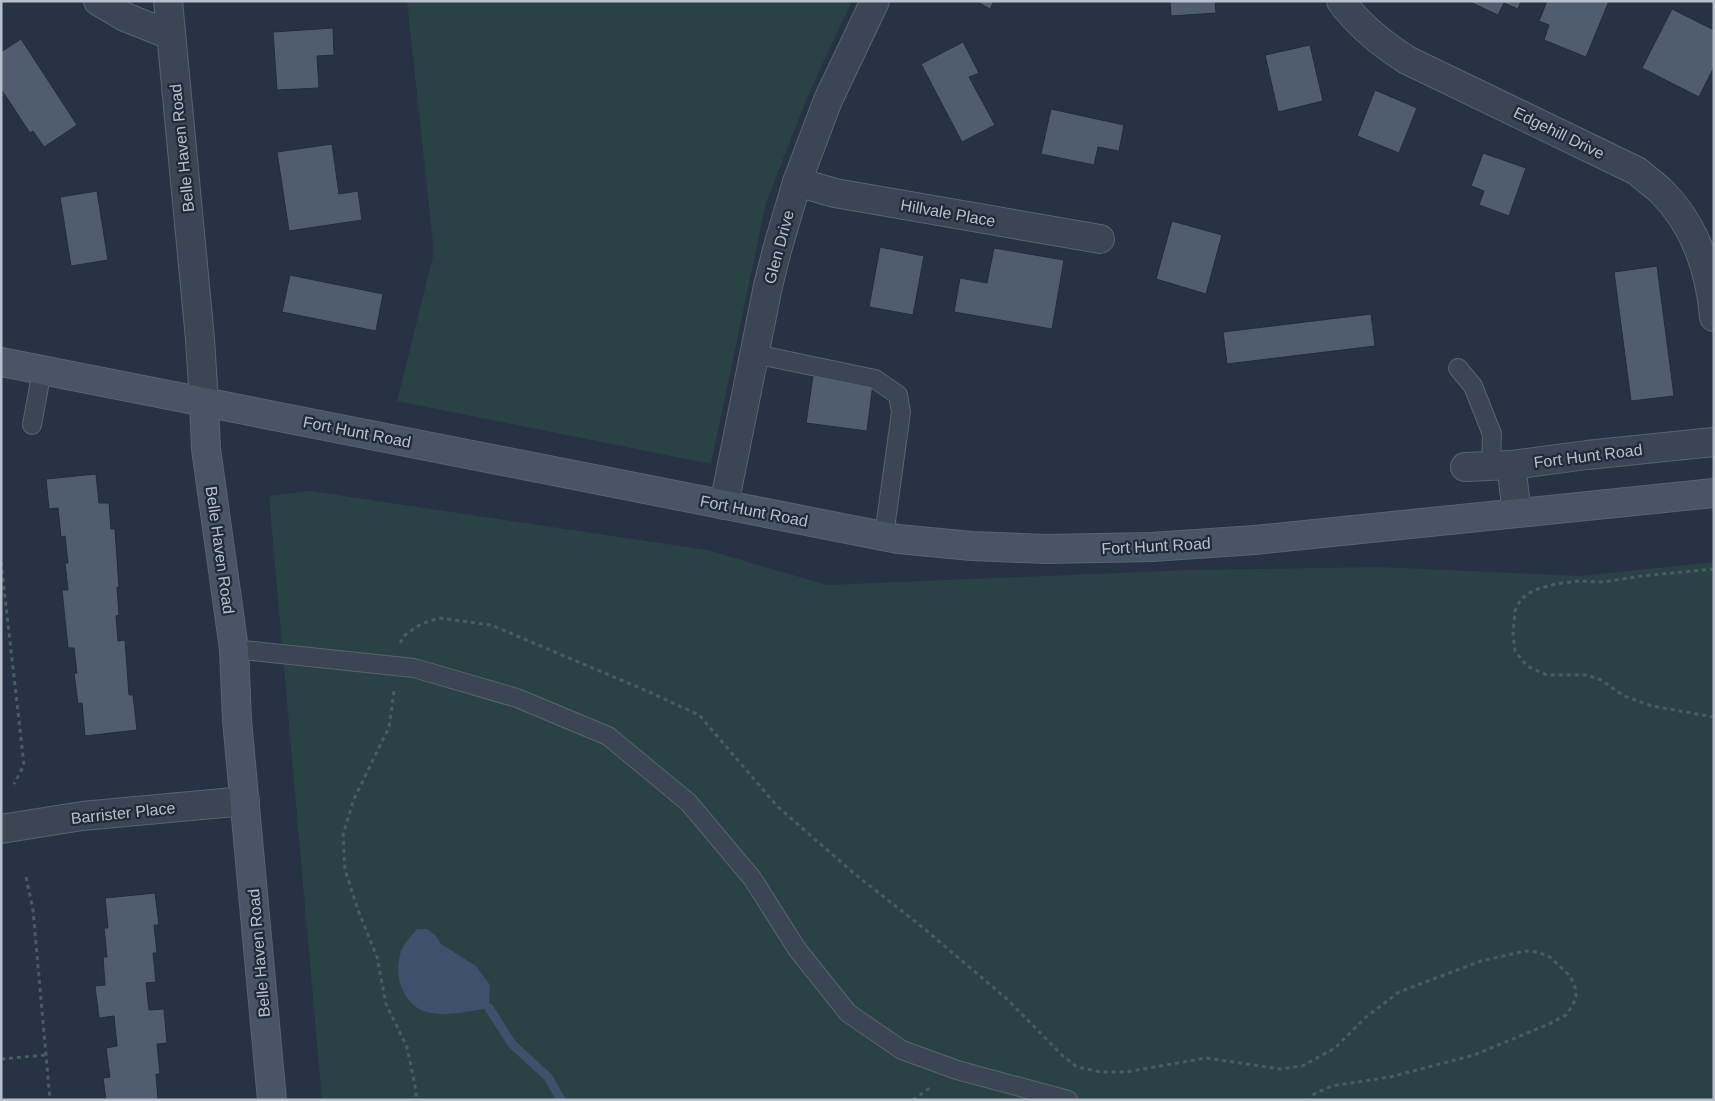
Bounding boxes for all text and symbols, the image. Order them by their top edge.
street label: Belle Haven Road [167,83,197,213]
street label: Edgehill Drive [1511,104,1607,162]
street label: Hillvale Place [899,196,997,230]
street label: Glen Drive [761,208,797,286]
street label: Fort Hunt Road [302,413,412,451]
street label: Fort Hunt Road [1533,441,1643,471]
street label: Belle Haven Road [203,485,237,615]
street label: Fort Hunt Road [699,492,809,530]
street label: Fort Hunt Road [1101,535,1211,557]
street label: Barrister Place [70,799,176,827]
street label: Belle Haven Road [245,888,273,1018]

